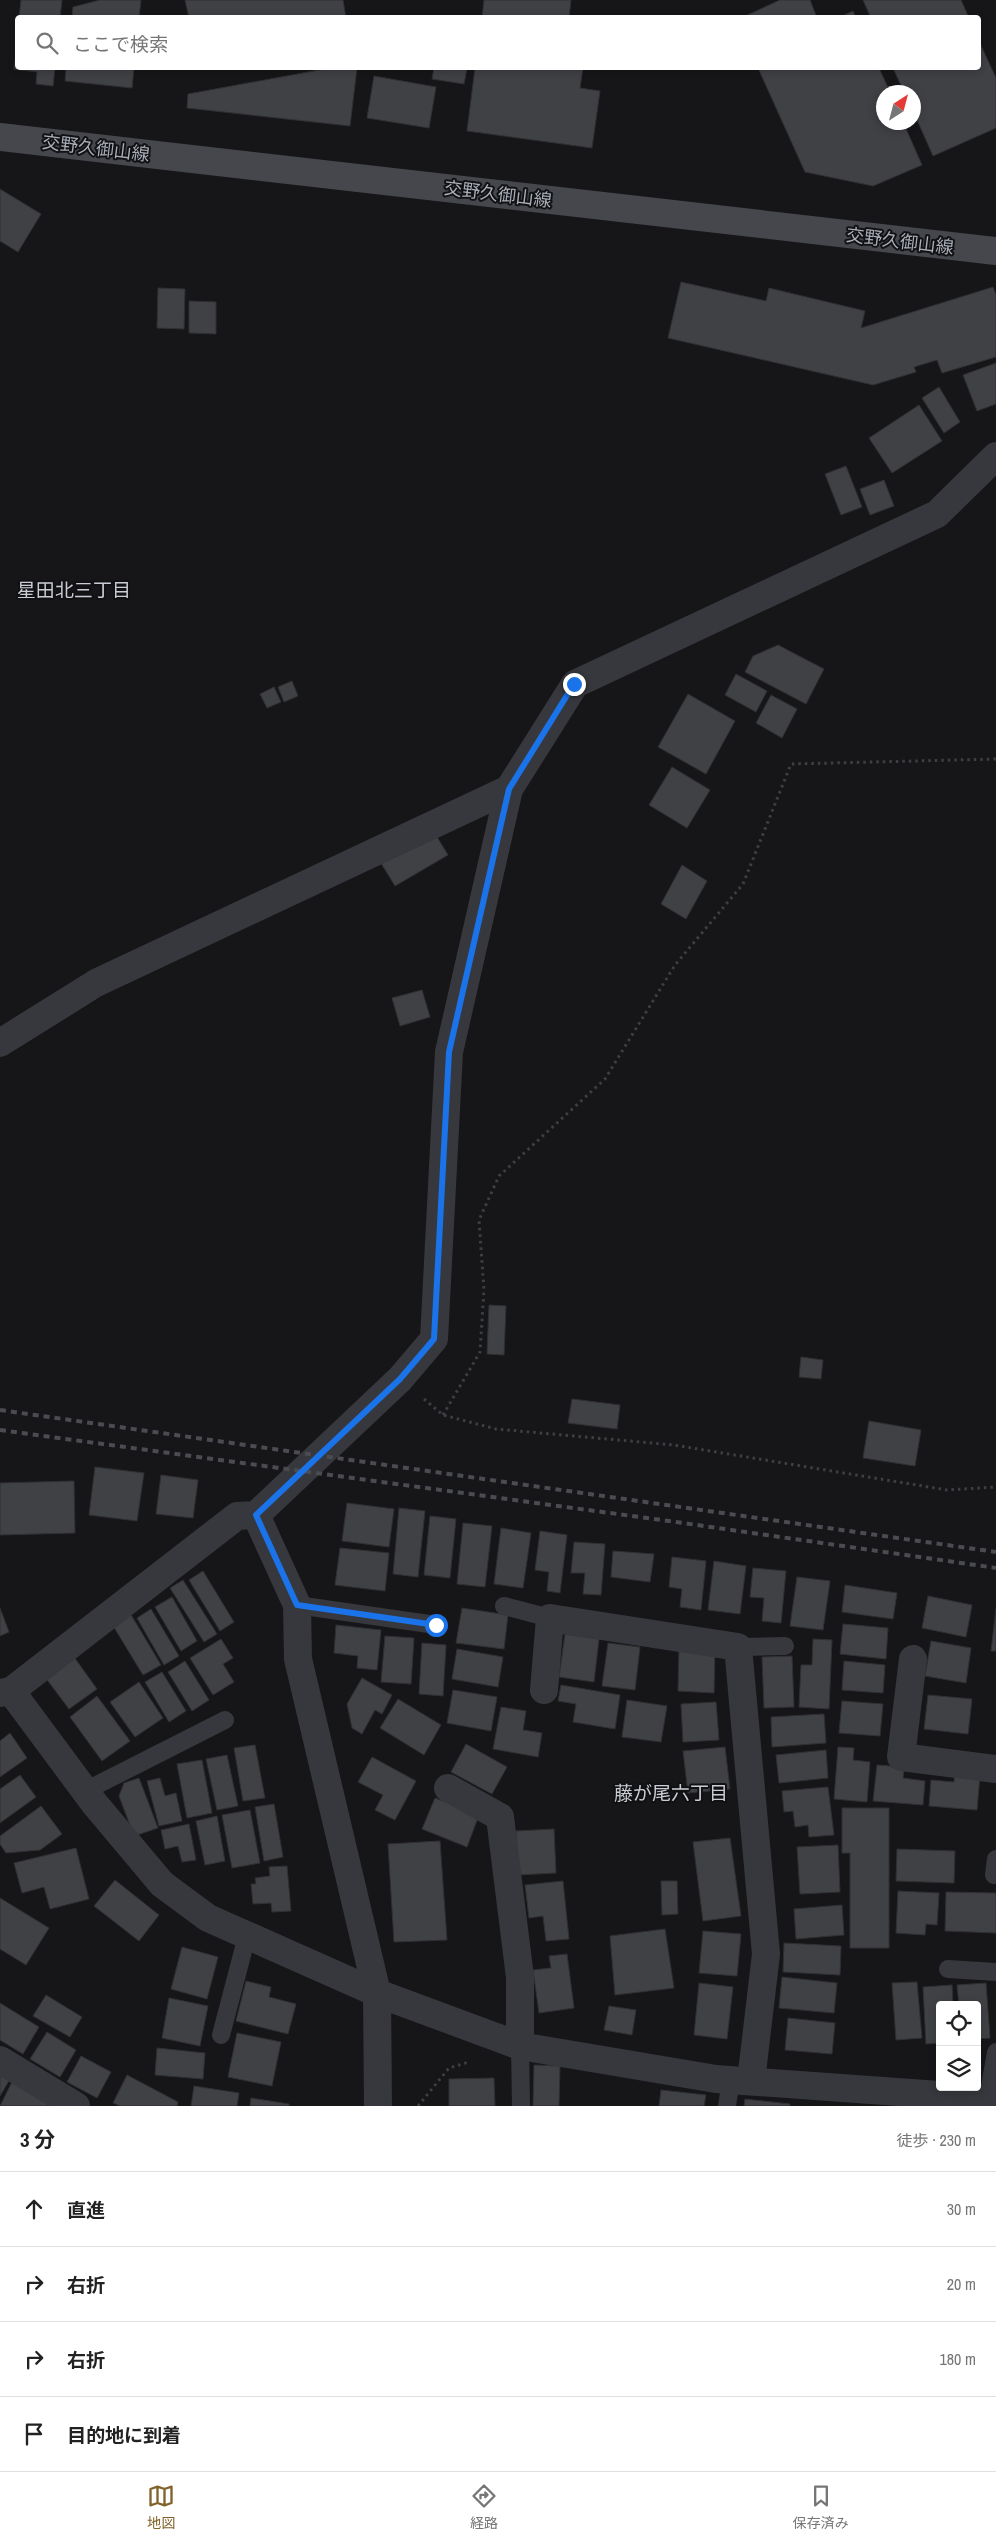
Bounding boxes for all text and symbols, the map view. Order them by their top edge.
search box [15,15,981,70]
icon: search [33,29,61,57]
text: ここで検索 [73,31,168,57]
north arrow [876,85,921,130]
street label: 交野久御山線 [41,129,151,167]
street label: 交野久御山線 [443,175,553,213]
street label: 交野久御山線 [845,222,955,260]
district label: 星田北三丁目 [17,577,131,603]
route end [563,673,586,696]
route start [425,1614,448,1637]
district label: 藤が尾六丁目 [614,1780,728,1806]
map controls [936,2001,981,2091]
button: locate [936,2001,981,2046]
button: layers [936,2046,981,2091]
text: 3 分 [20,2125,55,2154]
text: 徒歩 · 230 m [897,2129,976,2151]
icon: ahead [20,2195,48,2223]
text: 直進 [67,2197,105,2223]
text: 30 m [947,2198,976,2220]
icon: right [20,2270,48,2298]
text: 右折 [67,2272,105,2298]
text: 20 m [947,2273,976,2295]
icon: right [20,2345,48,2373]
text: 右折 [67,2347,105,2373]
text: 180 m [940,2348,976,2370]
icon: arrive [20,2420,48,2448]
text: 目的地に到着 [67,2422,181,2448]
tab: 地図 [147,2482,175,2532]
tab: 経路 [470,2482,498,2532]
tab: 保存済み [793,2482,849,2532]

